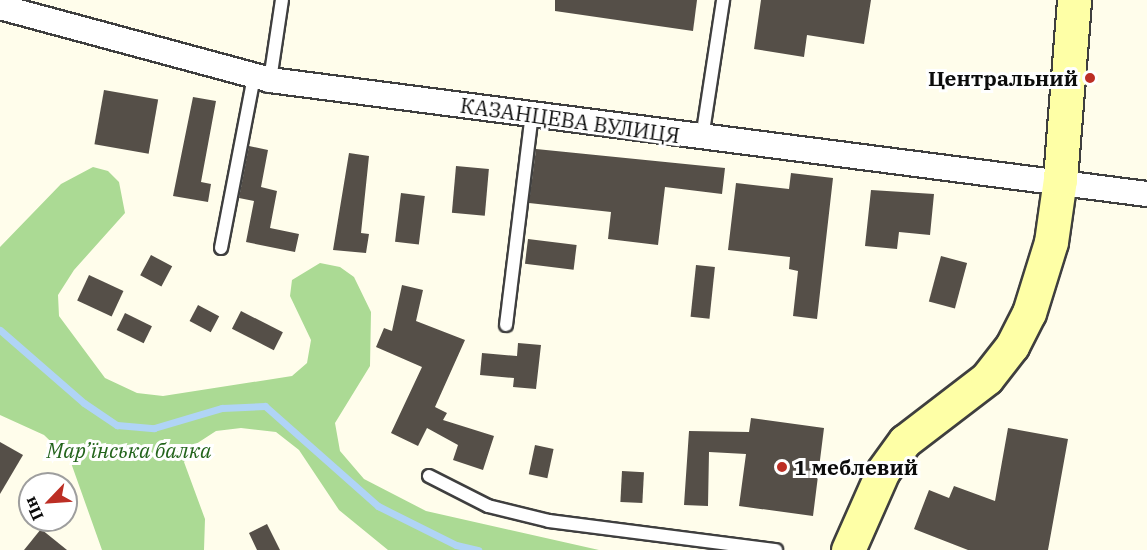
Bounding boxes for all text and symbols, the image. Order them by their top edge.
place label: Центральний [928,65,1078,91]
marker: Центральний [1083,71,1097,85]
street label: КАЗАНЦЕВА ВУЛИЦЯ [459,92,681,148]
park label: Мар’їнська балка [47,437,211,463]
place label: 1 меблевий [794,454,918,480]
marker: 1 меблевий [775,460,789,474]
north arrow [18,472,78,532]
text: Пн [19,494,48,524]

